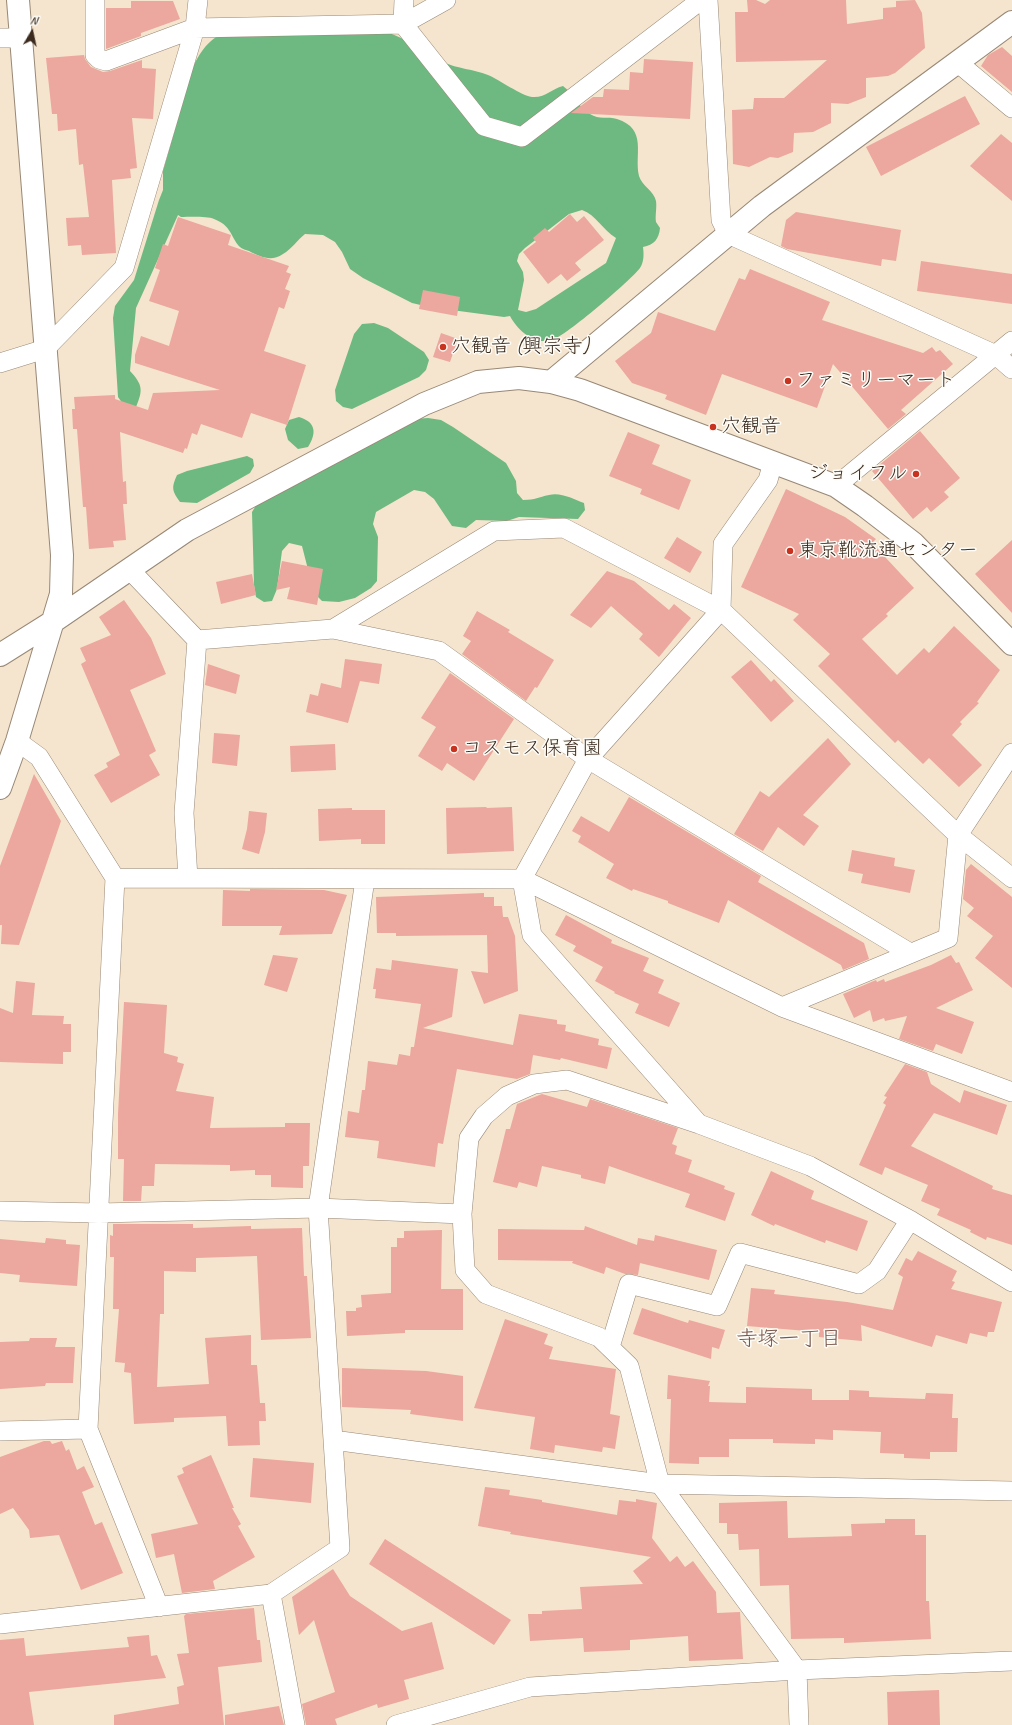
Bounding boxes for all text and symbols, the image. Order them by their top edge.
north arrow [12,12,52,52]
text: N [29,13,38,28]
place label: 穴観音 (興宗寺) [451,335,589,359]
marker: 穴観音 (興宗寺) [438,342,448,352]
place label: ファミリーマート [796,369,956,393]
marker: ファミリーマート [783,376,793,386]
place label: 穴観音 [721,415,781,439]
marker: 穴観音 [708,422,718,432]
place label: ジョイフル [808,462,908,486]
marker: ジョイフル [911,469,921,479]
place label: 東京靴流通センター [798,539,978,563]
marker: 東京靴流通センター [785,546,795,556]
place label: コスモス保育園 [462,737,602,761]
marker: コスモス保育園 [449,744,459,754]
district label: 寺塚一丁目 [737,1326,841,1352]

